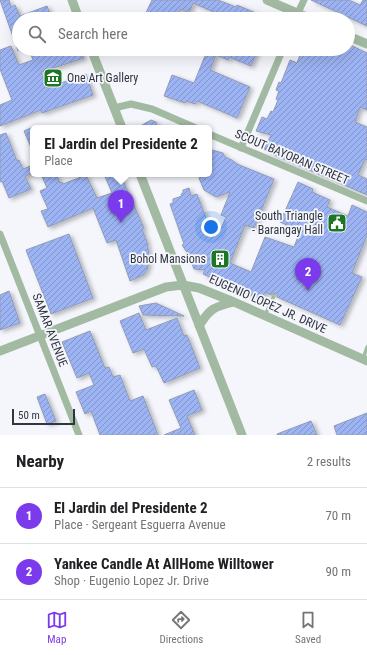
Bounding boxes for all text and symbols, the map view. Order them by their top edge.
search box [12,12,355,56]
icon: search [26,23,48,45]
text: Search here [58,25,128,43]
museum icon: One Art Gallery [42,67,64,89]
place label: One Art Gallery [67,71,138,85]
popup [30,125,212,177]
street label: SCOUT BAYORAN STREET [233,127,351,187]
text: El Jardin del Presidente 2 [44,135,198,153]
text: Place [44,153,73,168]
pin: 1 [108,190,134,223]
place label: South Triangle - Barangay Hall [252,209,323,237]
public building icon: South Triangle - Barangay Hall [326,212,348,234]
your location [201,217,221,237]
building icon: Bohol Mansions [209,248,231,270]
place label: Bohol Mansions [130,252,206,266]
pin: 2 [295,258,321,291]
street label: EUGENIO LOPEZ JR. DRIVE [207,272,329,336]
street label: SAMAR AVENUE [30,291,70,369]
scale bar [12,407,75,426]
text: 50 m [18,409,40,422]
text: Nearby [16,451,64,471]
text: 2 results [307,454,351,469]
text: El Jardin del Presidente 2 [54,499,208,517]
text: 1 [26,508,32,523]
text: 70 m [325,508,351,523]
text: Place · Sergeant Esguerra Avenue [54,517,226,532]
text: Yankee Candle At AllHome Willtower [54,555,274,573]
text: 2 [26,564,32,579]
text: 90 m [325,564,351,579]
text: Shop · Eugenio Lopez Jr. Drive [54,573,209,588]
tab: Map [46,609,68,646]
tab: Directions [159,609,203,646]
tab: Saved [295,609,321,646]

